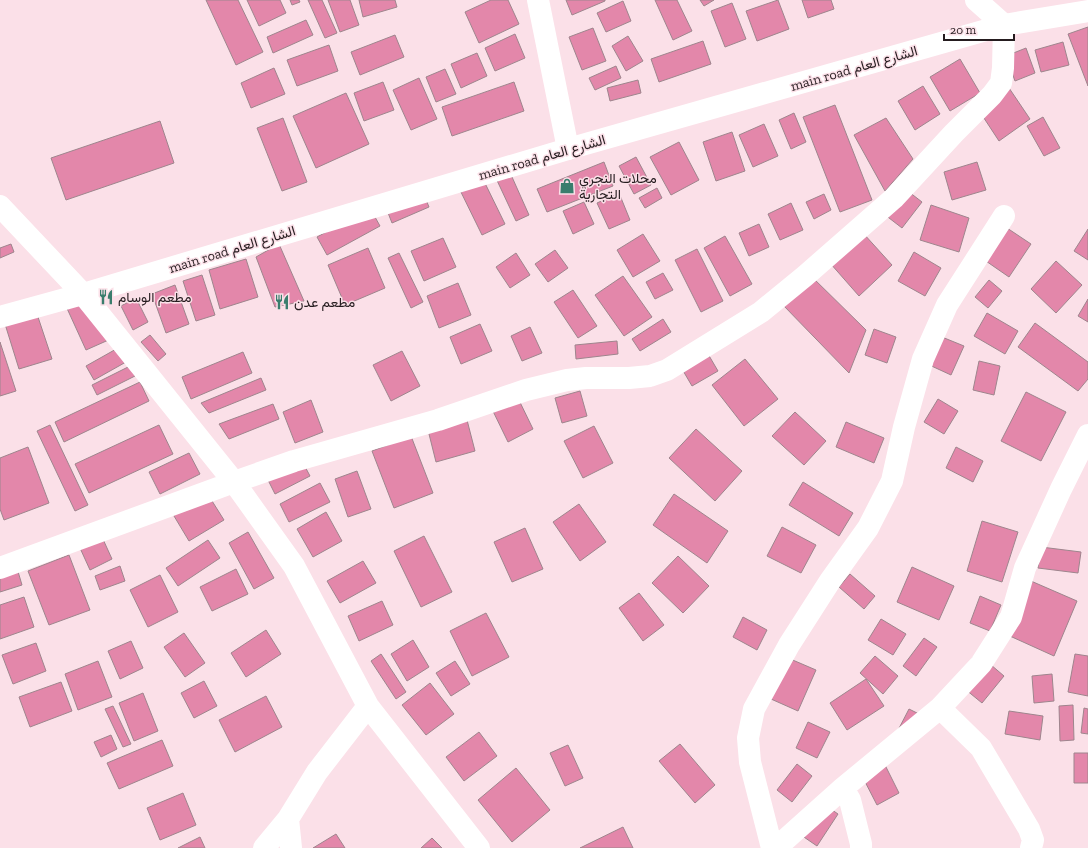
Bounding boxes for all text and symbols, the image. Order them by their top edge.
scale bar [944,16,1014,42]
text: 20 m [950,23,977,37]
street label: main road الشارع العام [789,42,920,97]
street label: main road الشارع العام [477,131,608,186]
place label: محلات النجري التجارية [579,170,657,203]
shop icon: محلات النجري التجارية [558,177,576,195]
street label: main road الشارع العام [167,222,298,279]
restaurant icon: مطعم الوسام [97,288,115,306]
place label: مطعم الوسام [118,289,192,306]
restaurant icon: مطعم عدن [273,293,291,311]
place label: مطعم عدن [294,294,355,311]

